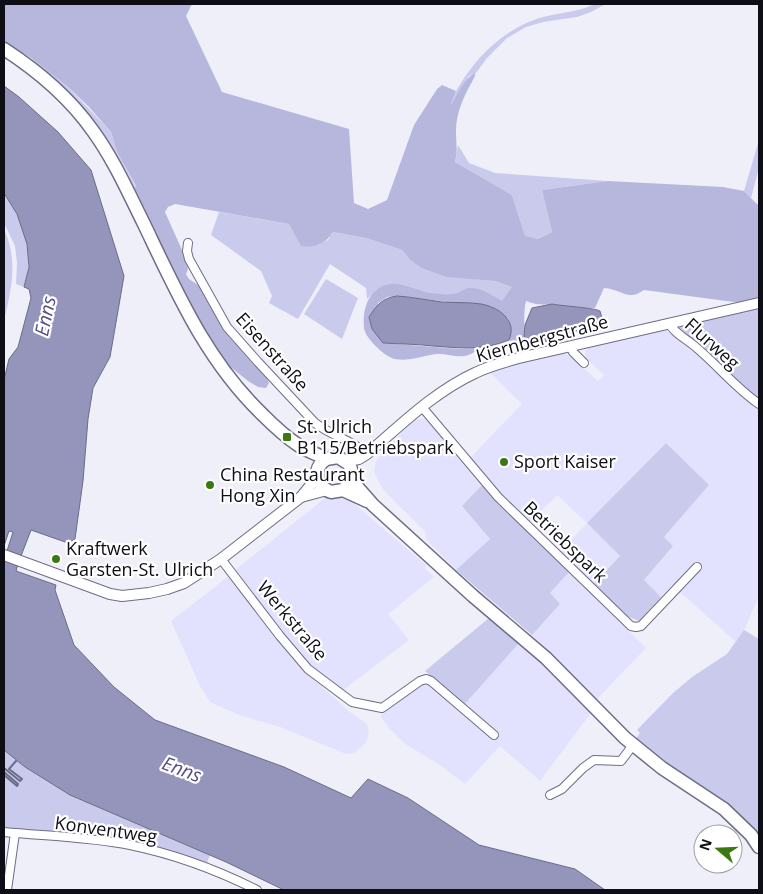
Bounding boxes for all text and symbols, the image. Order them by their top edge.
water label: Enns [28,294,62,338]
street label: Eisenstraße [231,307,314,396]
street label: Kiernbergstraße [473,309,611,367]
street label: Flurweg [680,312,745,374]
place label: St. Ulrich B115/Betriebspark [297,414,454,459]
marker: St. Ulrich B115/Betriebspark [281,431,293,443]
place label: Sport Kaiser [514,449,616,473]
marker: Sport Kaiser [498,456,510,468]
place label: China Restaurant Hong Xin [220,462,365,507]
marker: China Restaurant Hong Xin [204,479,216,491]
street label: Betriebspark [519,495,613,588]
place label: Kraftwerk Garsten-St. Ulrich [66,536,213,581]
marker: Kraftwerk Garsten-St. Ulrich [50,553,62,565]
street label: Werkstraße [252,575,333,665]
water label: Enns [159,750,205,788]
street label: Konventweg [53,810,159,848]
north arrow [693,824,743,874]
text: N [694,836,716,853]

